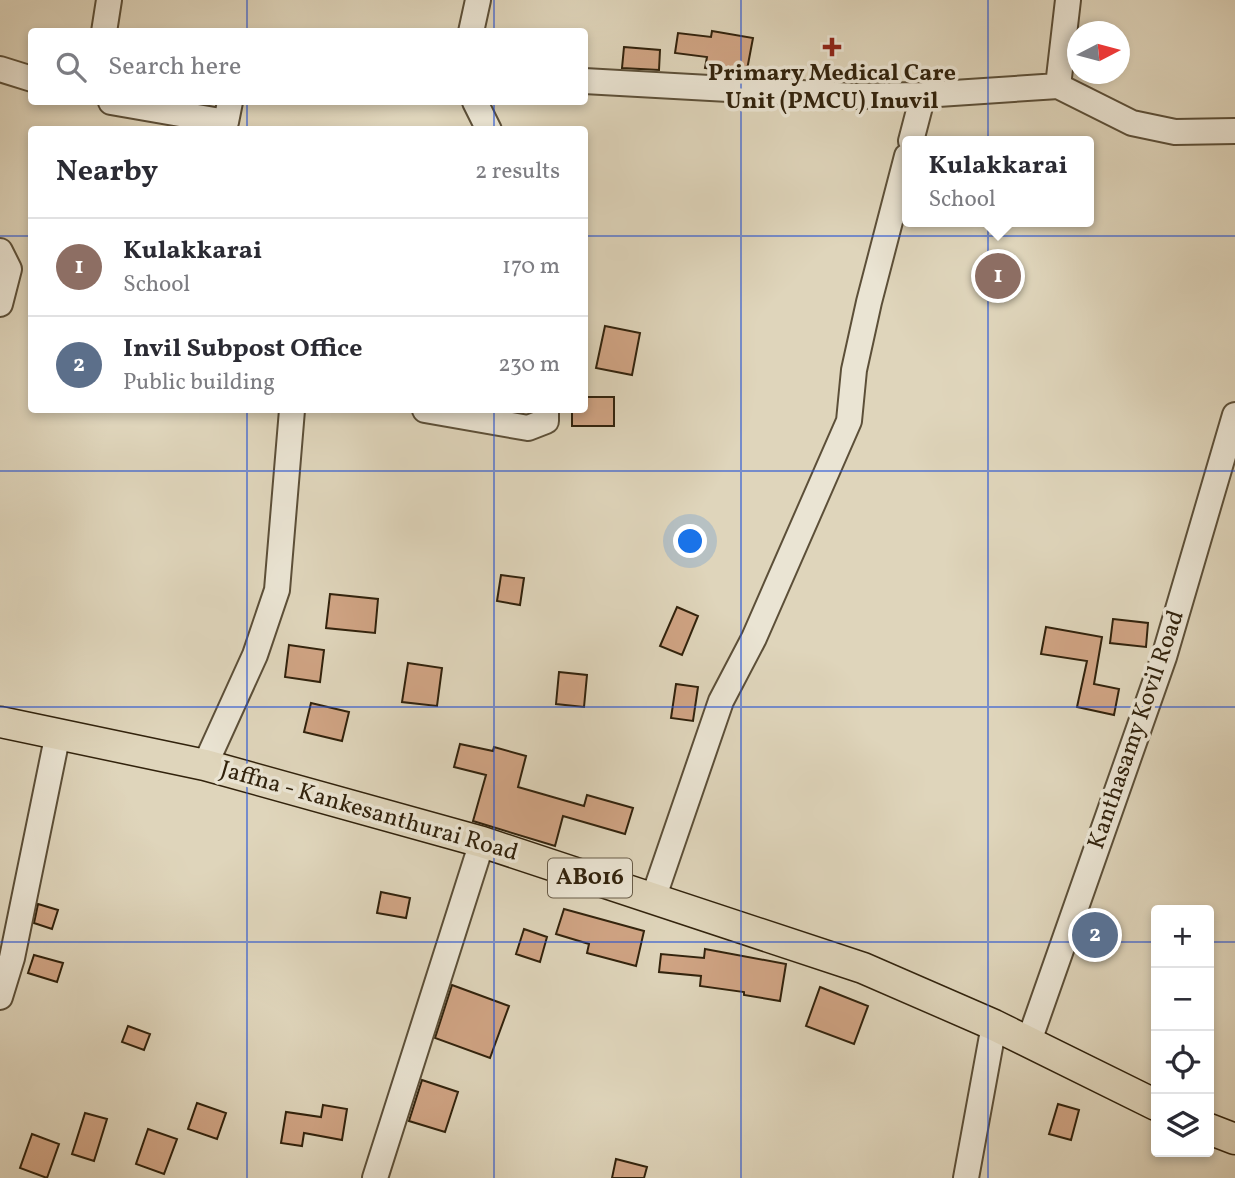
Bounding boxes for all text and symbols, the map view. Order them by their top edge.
north arrow [1067,21,1130,84]
search box [28,28,588,105]
marker: Primary Medical Care Unit (PMCU) Inuvil [822,37,842,57]
icon: search [52,48,90,86]
text: Search here [108,49,241,85]
place label: Primary Medical Care Unit (PMCU) Inuvil [708,57,956,119]
popup [902,136,1094,227]
text: Kulakkarai [928,148,1068,184]
text: Nearby [56,151,158,193]
text: 2 results [475,156,560,188]
text: School [928,184,996,216]
text: Kulakkarai [123,233,262,269]
pin: 1 [975,250,1021,302]
text: 1 [74,251,84,283]
text: 170 m [502,251,560,283]
text: School [123,269,190,301]
text: Invil Subpost Office [123,331,363,367]
text: 2 [73,349,85,381]
text: 230 m [498,349,560,381]
text: Public building [123,367,275,399]
your location [673,524,707,558]
street label: Kanthasamy Kovil Road [1080,606,1194,854]
street label: Jaffna - Kankesanthurai Road [216,753,522,871]
road number: AB016 [548,858,632,898]
map controls [1151,905,1214,1157]
button: + [1151,905,1214,968]
pin: 2 [1072,909,1118,961]
button: − [1151,968,1214,1031]
button: locate [1151,1031,1214,1094]
button: layers [1151,1094,1214,1157]

